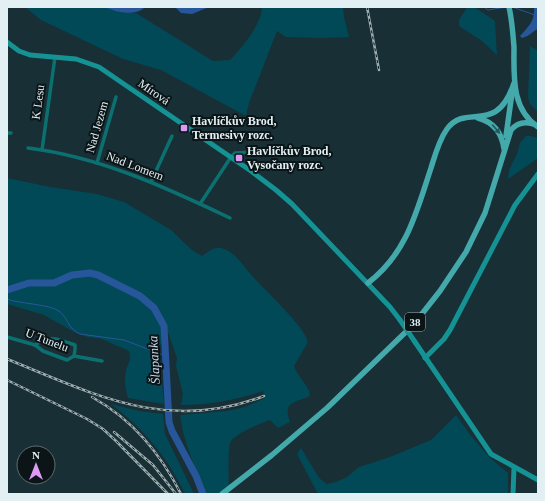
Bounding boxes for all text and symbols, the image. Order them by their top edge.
street label: Mírová [136,76,173,108]
street label: K Lesu [29,84,47,120]
street label: Nad Jezem [83,99,111,154]
place label: Havlíčkův Brod, Termesivy rozc. [192,114,276,142]
marker: Havlíčkův Brod, Termesivy rozc. [179,123,189,133]
one-way arrow [491,124,500,135]
place label: Havlíčkův Brod, Vysočany rozc. [247,144,331,172]
street label: Nad Lomem [104,149,166,184]
marker: Havlíčkův Brod, Vysočany rozc. [234,153,244,163]
road number: 38 [405,313,425,331]
street label: U Tunelu [23,325,71,355]
water label: Šlapanka [145,335,163,385]
north arrow [16,445,56,485]
text: N [32,449,40,461]

